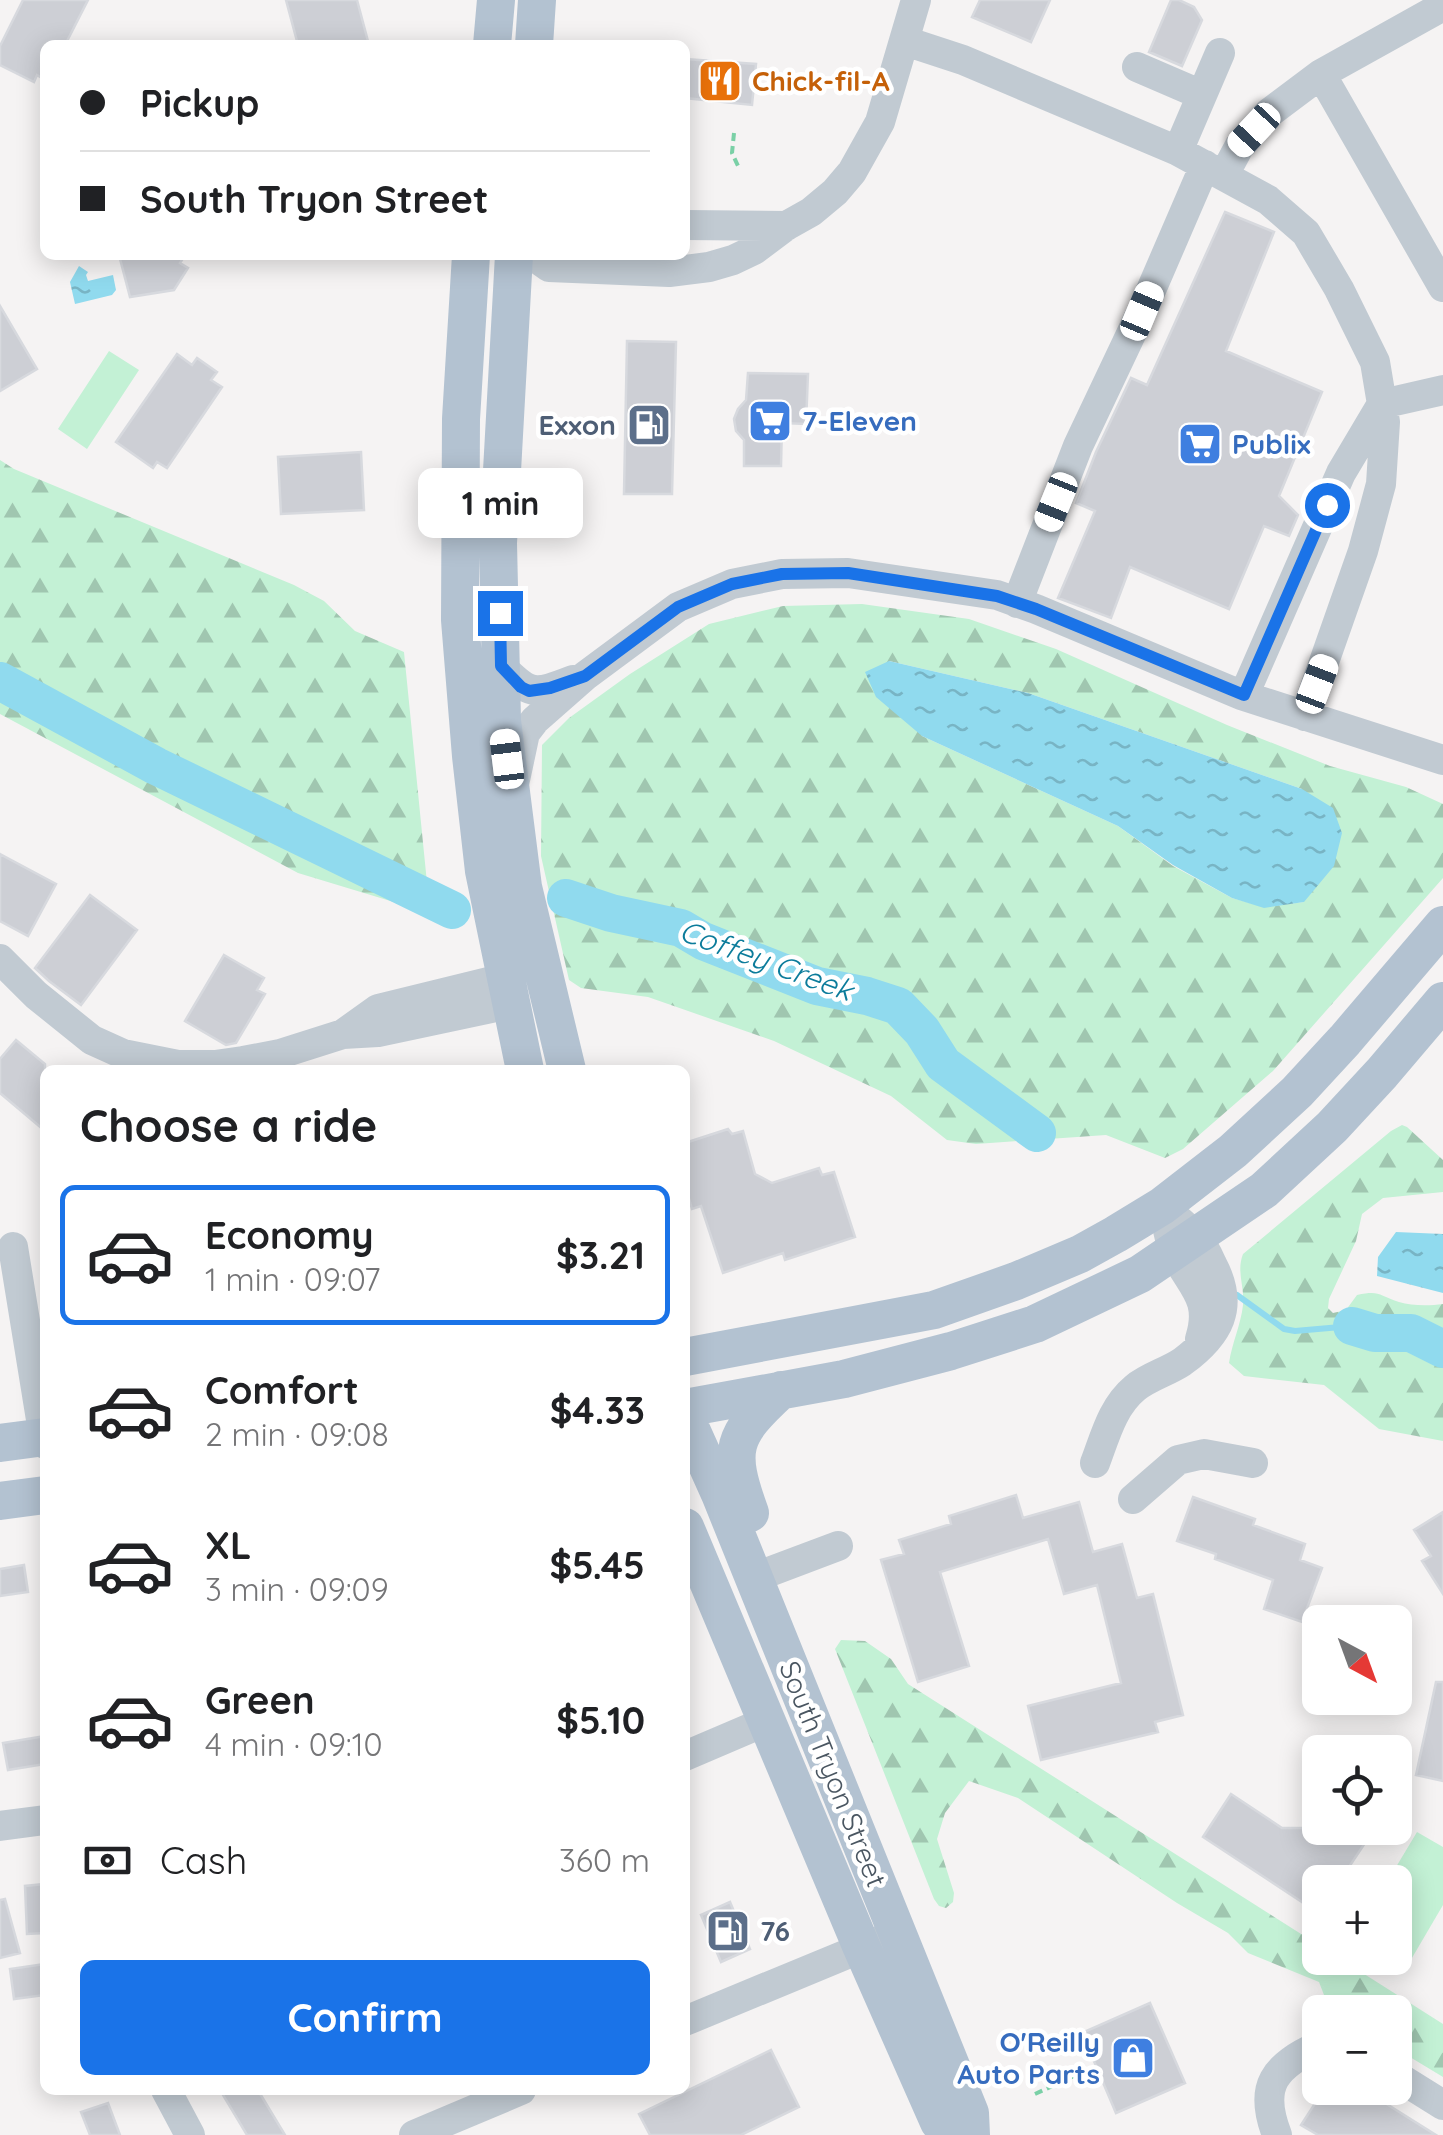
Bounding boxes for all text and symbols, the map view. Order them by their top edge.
restaurant icon: Chick-fil-A [697,58,743,104]
place label: Chick-fil-A [752,63,890,98]
text: Pickup [140,79,259,127]
car [1223,98,1285,162]
text: South Tryon Street [140,175,489,223]
car [1116,278,1168,344]
supermarket icon: 7-Eleven [747,398,793,444]
fuel station icon: Exxon [626,402,672,448]
place label: 7-Eleven [802,403,917,438]
place label: Exxon [539,407,616,442]
supermarket icon: Publix [1177,421,1223,467]
place label: Publix [1232,426,1311,461]
callout: 1 min [418,468,582,538]
car [1031,469,1081,535]
text: 1 min [462,483,539,523]
route start [1305,483,1350,528]
route end [478,591,523,636]
car [1292,651,1342,717]
car [488,727,526,791]
water label: Coffey Creek [674,911,861,1010]
text: Choose a ride [80,1097,377,1153]
icon: car [85,1210,175,1300]
text: Economy [205,1211,374,1259]
text: $3.21 [556,1231,645,1279]
text: 1 min · 09:07 [205,1259,380,1299]
icon: car [85,1365,175,1455]
text: Comfort [205,1366,359,1414]
text: $4.33 [550,1386,645,1434]
text: 2 min · 09:08 [205,1414,389,1454]
icon: car [85,1520,175,1610]
text: XL [205,1521,251,1569]
text: $5.45 [549,1541,645,1589]
text: 3 min · 09:09 [205,1569,389,1609]
north arrow [1302,1605,1412,1715]
map controls [1302,1605,1412,2105]
street label: South Tryon Street [772,1656,895,1892]
icon: car [85,1675,175,1765]
text: Green [205,1676,315,1724]
text: $5.10 [556,1696,645,1744]
text: 4 min · 09:10 [205,1724,383,1764]
button: locate [1302,1735,1412,1845]
icon: cash [80,1833,135,1888]
text: Cash [160,1836,247,1884]
text: 360 m [559,1840,650,1880]
button: + [1302,1865,1412,1975]
fuel station icon: 76 [705,1908,751,1954]
place label: 76 [760,1913,790,1948]
button: Confirm [80,1960,650,2075]
button: − [1302,1995,1412,2105]
place label: O'Reilly Auto Parts [957,2024,1100,2091]
shop icon: O'Reilly Auto Parts [1110,2035,1156,2081]

